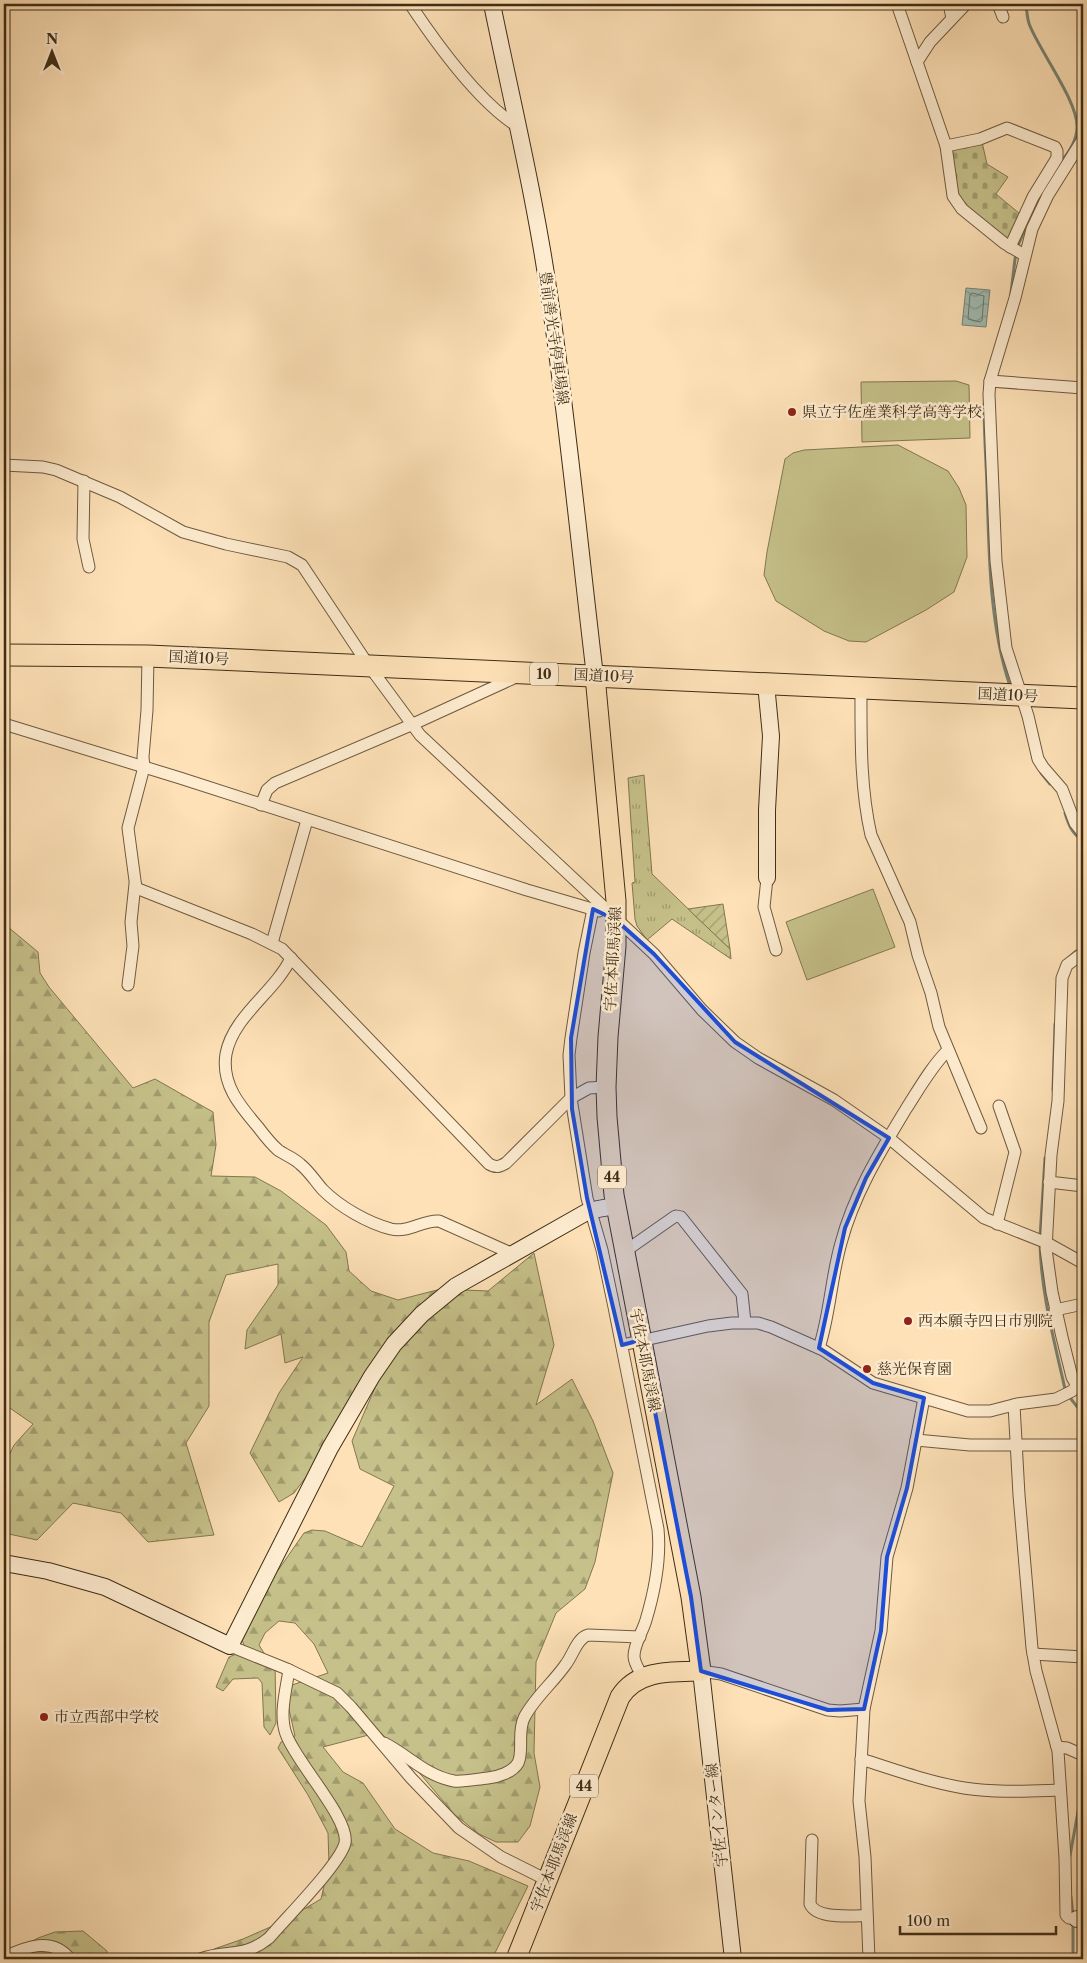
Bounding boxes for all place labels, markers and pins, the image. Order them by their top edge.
place label: 県立宇佐産業科学高等学校 [802,402,982,421]
marker: 県立宇佐産業科学高等学校 [786,406,798,418]
place label: 西本願寺四日市別院 [918,1311,1053,1330]
marker: 西本願寺四日市別院 [902,1315,914,1327]
place label: 慈光保育園 [877,1359,952,1378]
marker: 慈光保育園 [861,1363,873,1375]
place label: 市立西部中学校 [54,1707,159,1726]
marker: 市立西部中学校 [38,1711,50,1723]

